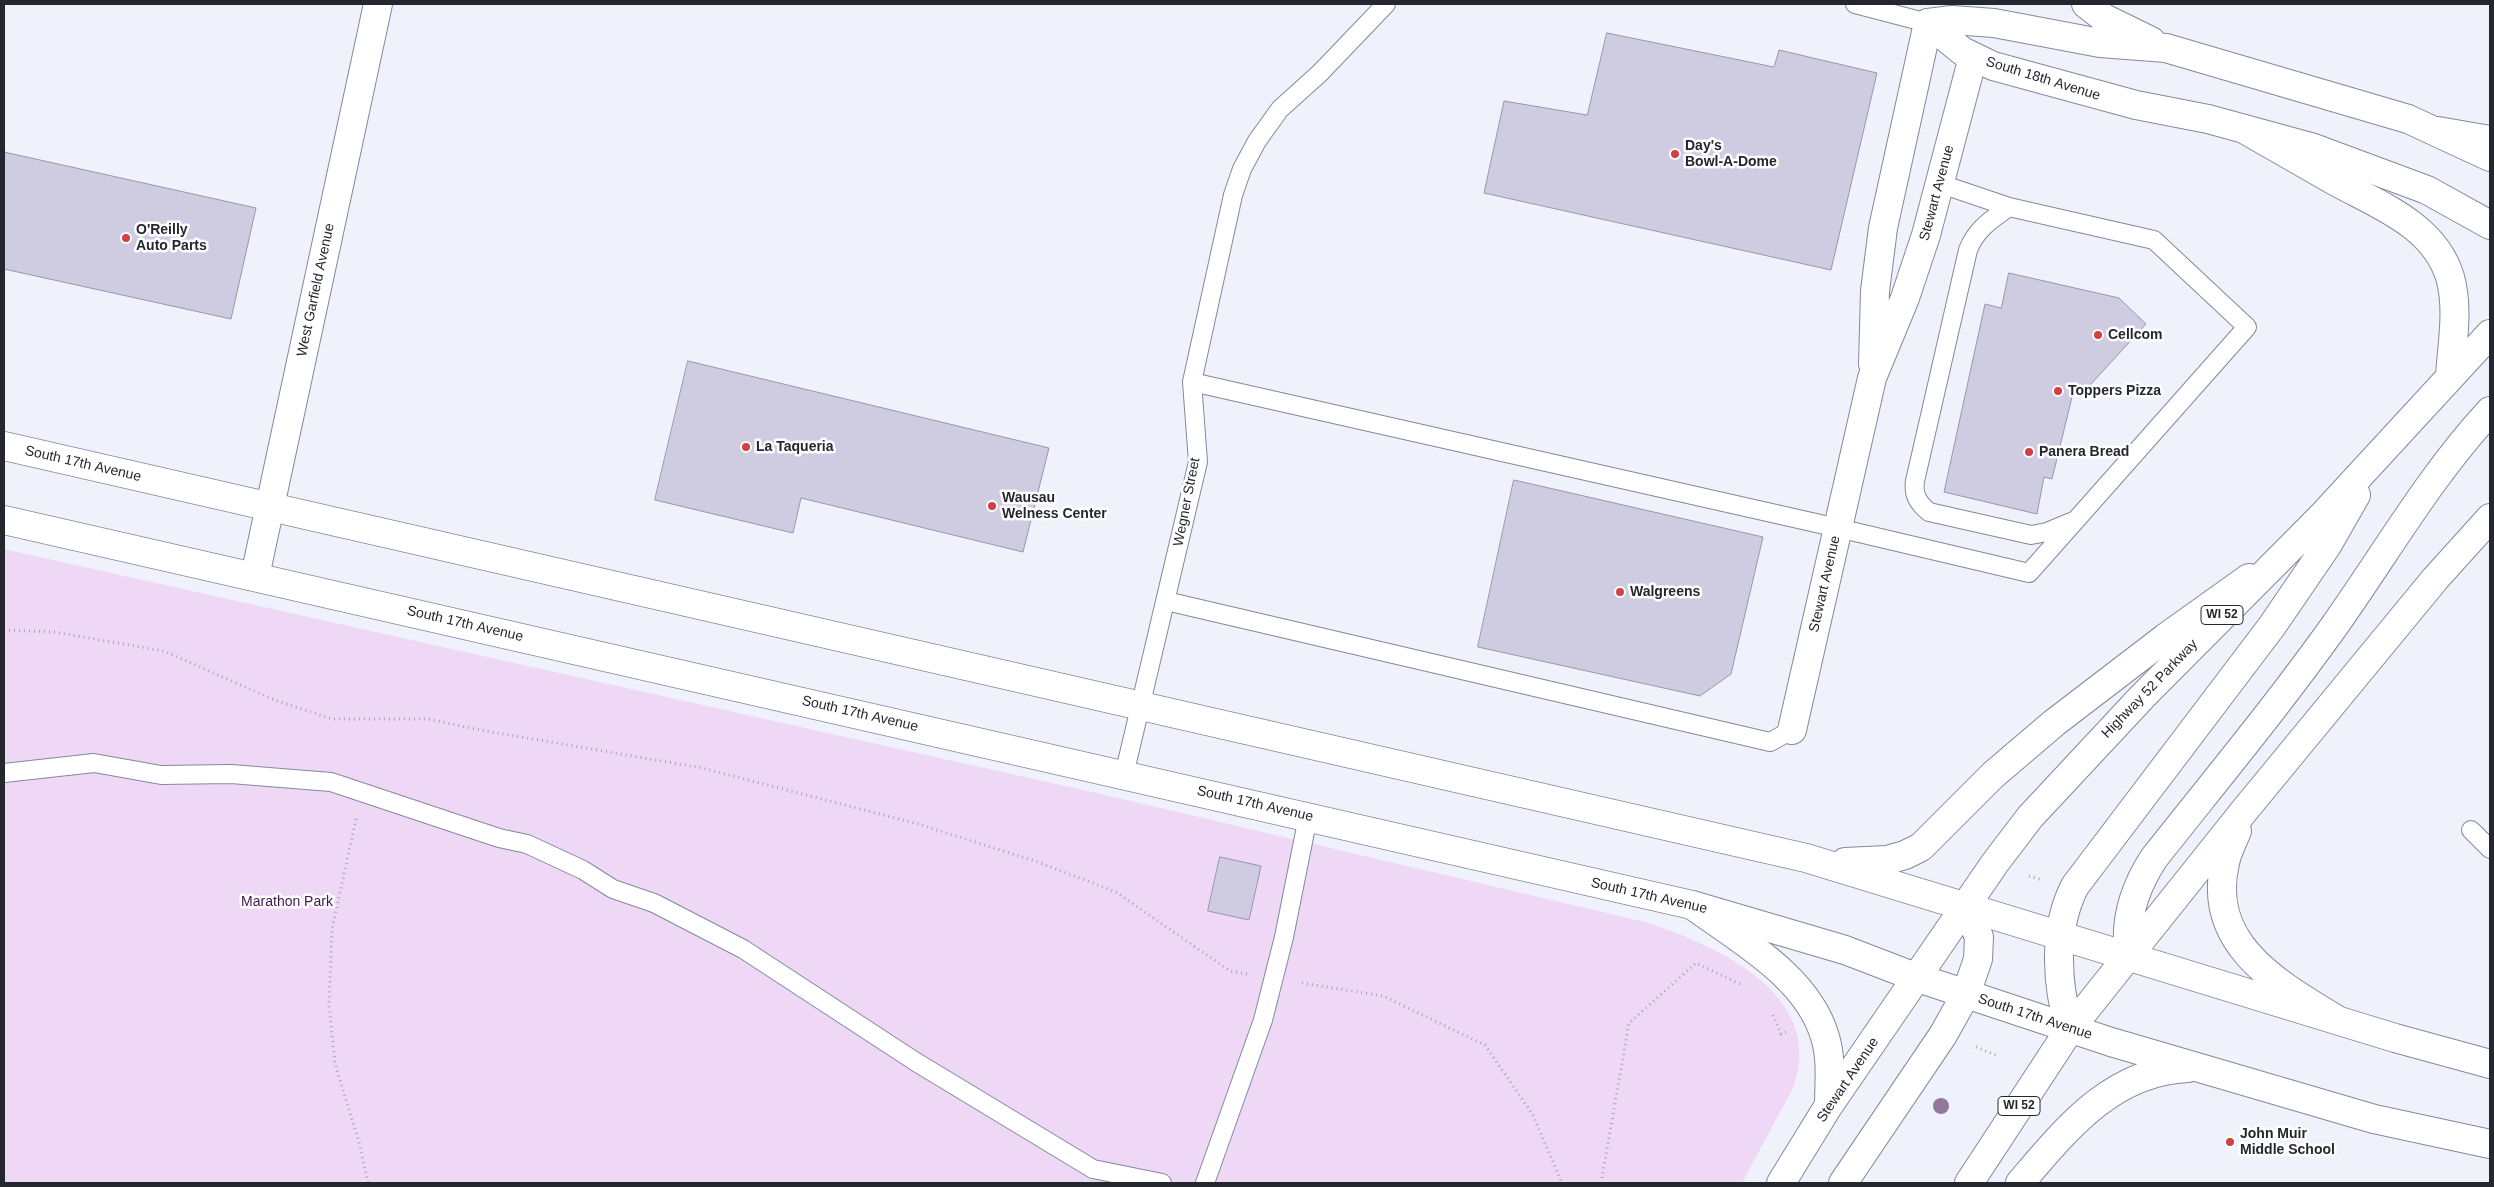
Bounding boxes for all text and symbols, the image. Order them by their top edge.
street label: South 18th Avenue [1984,54,2102,104]
place label: Day's Bowl-A-Dome [1685,138,1777,170]
street label: Stewart Avenue [1916,143,1958,243]
marker: Day's Bowl-A-Dome [1669,148,1681,160]
place label: O'Reilly Auto Parts [136,222,207,254]
street label: West Garfield Avenue [294,222,338,358]
marker: O'Reilly Auto Parts [120,232,132,244]
place label: Cellcom [2108,327,2162,343]
marker: Cellcom [2092,329,2104,341]
place label: Toppers Pizza [2068,383,2161,399]
marker: Toppers Pizza [2052,385,2064,397]
place label: La Taqueria [756,439,834,455]
marker: La Taqueria [740,441,752,453]
street label: South 17th Avenue [23,442,143,486]
place label: Panera Bread [2039,444,2129,460]
marker: Panera Bread [2023,446,2035,458]
street label: Wegner Street [1170,456,1204,548]
place label: Wausau Welness Center [1002,490,1107,522]
marker: Wausau Welness Center [986,500,998,512]
street label: Stewart Avenue [1806,534,1844,634]
place label: Walgreens [1630,584,1700,600]
marker: Walgreens [1614,586,1626,598]
street label: South 17th Avenue [405,602,525,646]
road number: WI 52 [2201,606,2243,624]
street label: Highway 52 Parkway [2099,636,2201,742]
street label: South 17th Avenue [800,692,920,736]
street label: South 17th Avenue [1195,782,1315,826]
street label: South 17th Avenue [1589,874,1709,918]
park label: Marathon Park [241,894,333,910]
street label: South 17th Avenue [1976,991,2094,1043]
street label: Stewart Avenue [1813,1034,1883,1126]
road number: WI 52 [1998,1096,2040,1116]
place label: John Muir Middle School [2240,1126,2335,1158]
marker: John Muir Middle School [2224,1136,2236,1148]

